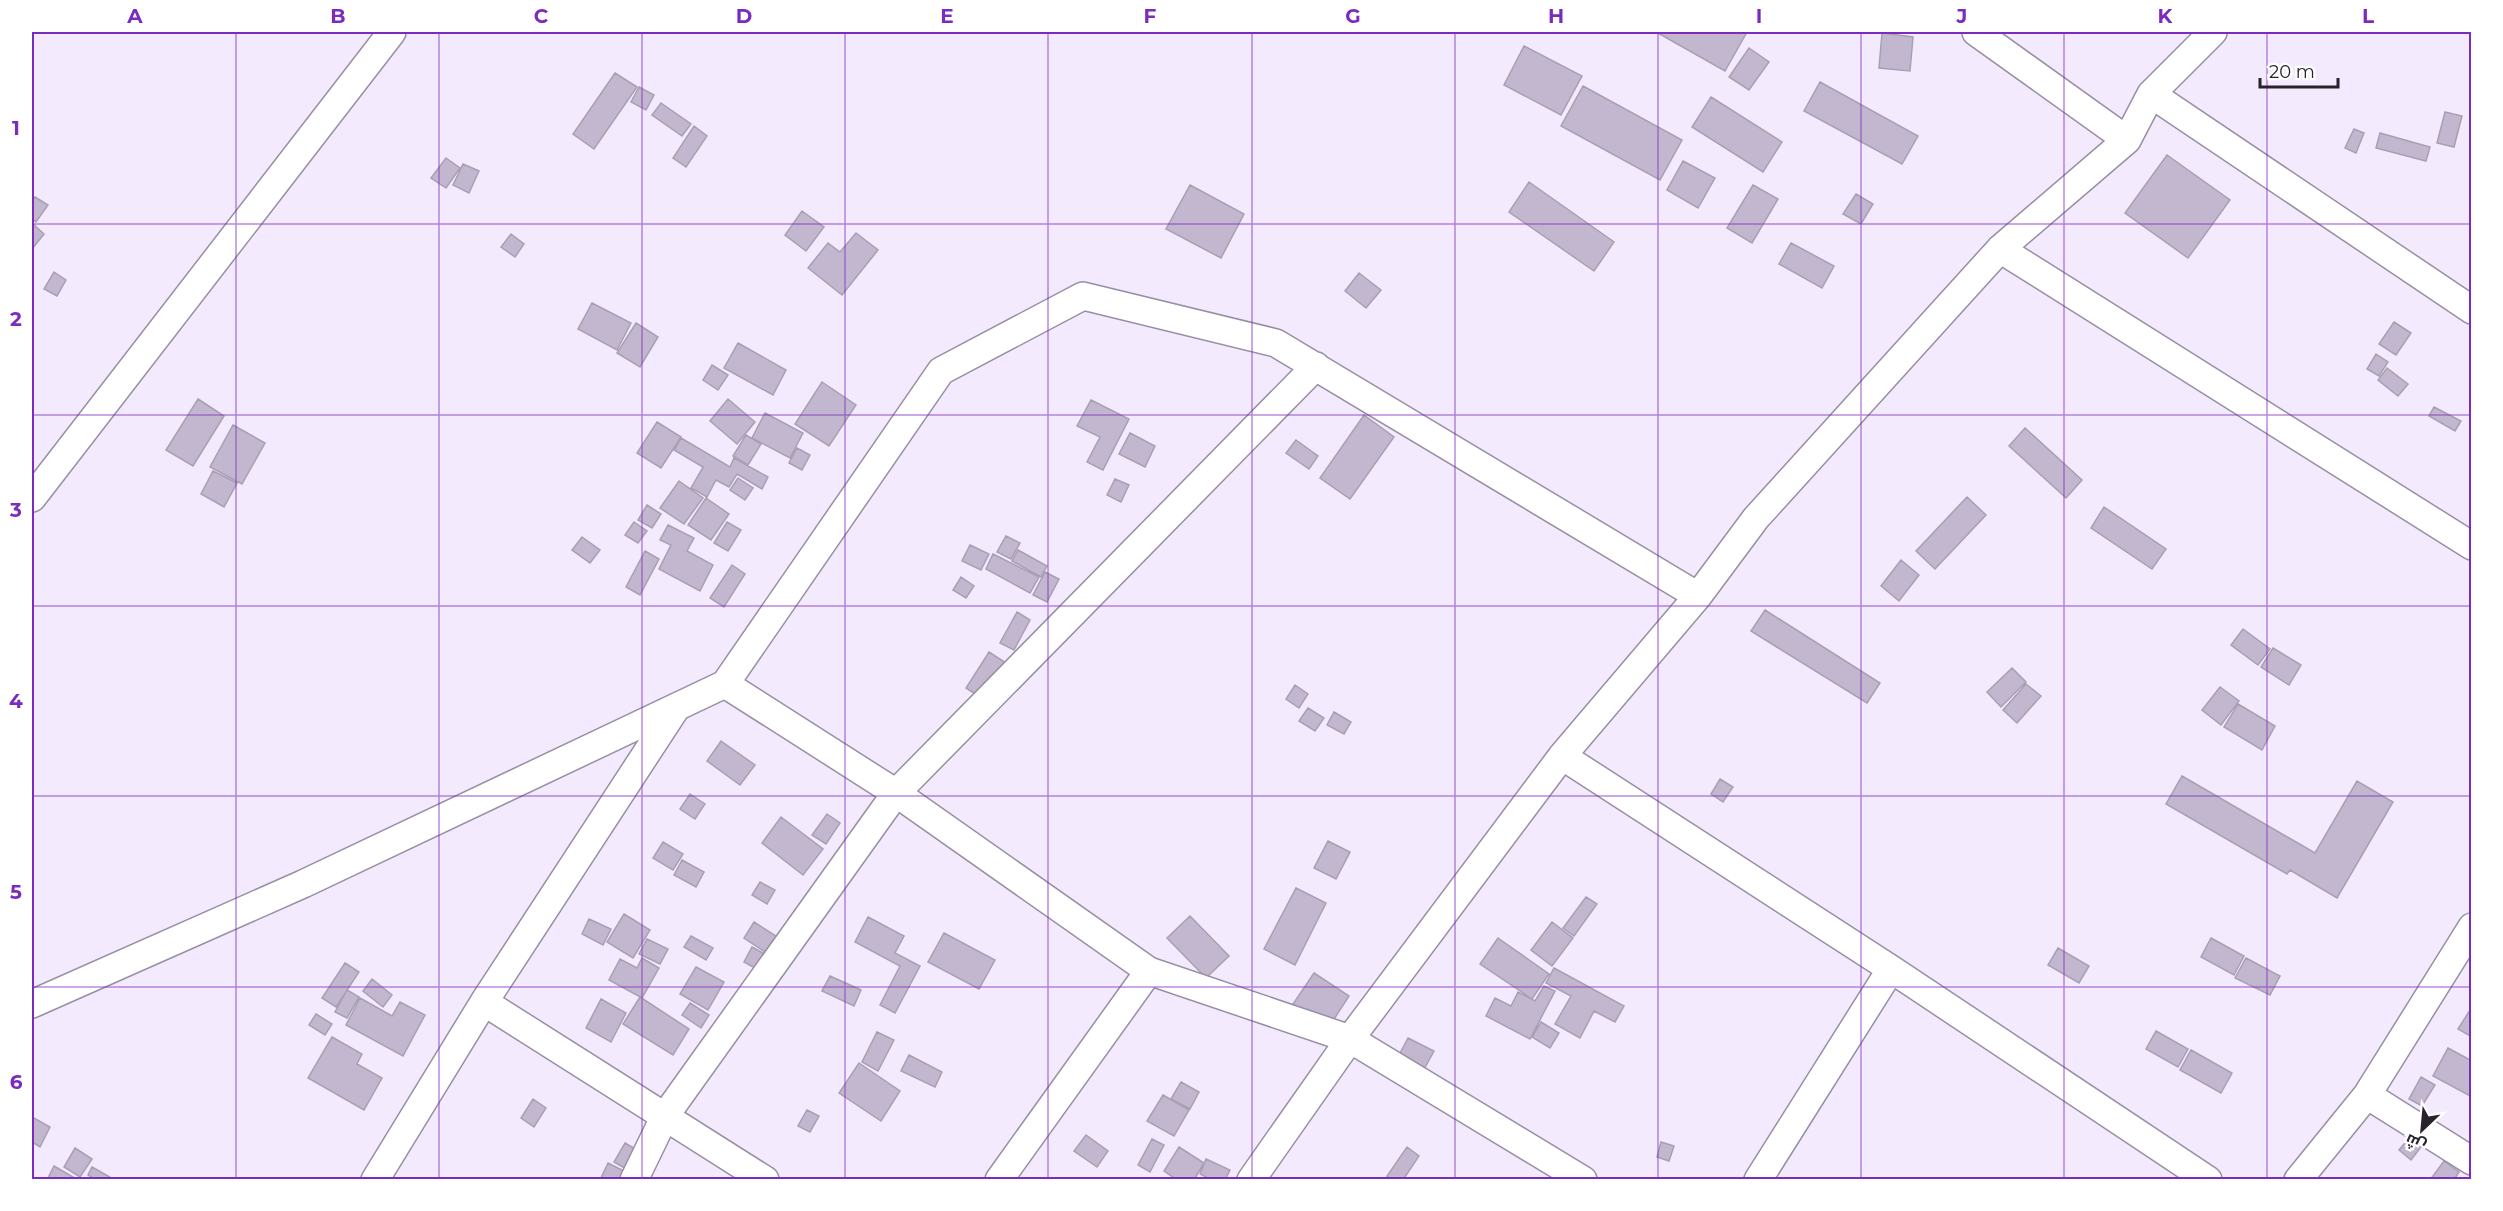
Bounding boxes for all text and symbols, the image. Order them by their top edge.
text: A [126,4,143,28]
text: B [330,4,346,28]
text: C [534,4,549,28]
text: D [736,4,752,28]
text: E [940,4,954,28]
text: F [1144,4,1157,28]
text: G [1345,4,1361,28]
text: H [1548,4,1564,28]
text: I [1756,4,1762,28]
text: J [1956,4,1967,28]
text: K [2158,4,2174,28]
text: L [2362,4,2374,28]
scale bar [2260,51,2338,89]
text: 20 m [2269,61,2315,83]
text: 1 [12,116,20,140]
text: 2 [10,307,22,331]
text: 3 [9,498,22,522]
text: 4 [9,689,23,713]
text: 5 [10,880,22,904]
text: 6 [10,1070,23,1094]
north arrow [2392,1100,2452,1160]
text: ش [2402,1130,2429,1156]

